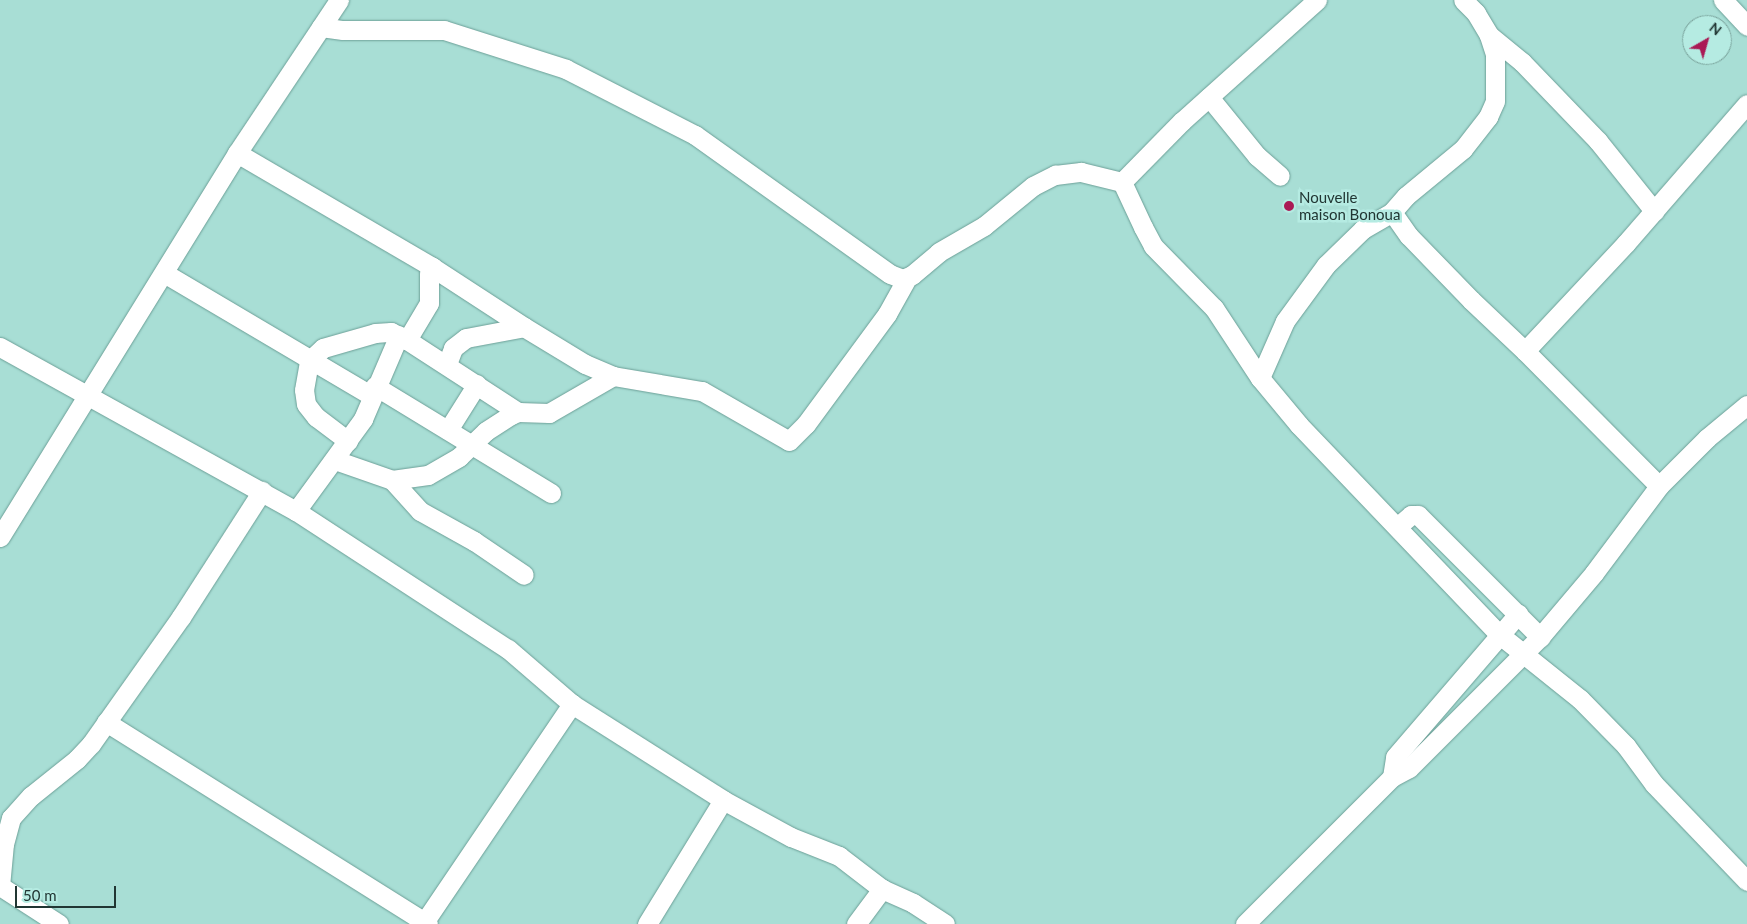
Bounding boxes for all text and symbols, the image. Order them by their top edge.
north arrow [1682,15,1732,65]
text: N [1706,19,1725,39]
place label: Nouvelle maison Bonoua [1299,188,1400,223]
marker: Nouvelle maison Bonoua [1283,200,1295,212]
scale bar [18,876,119,908]
text: 50 m [23,886,57,904]

